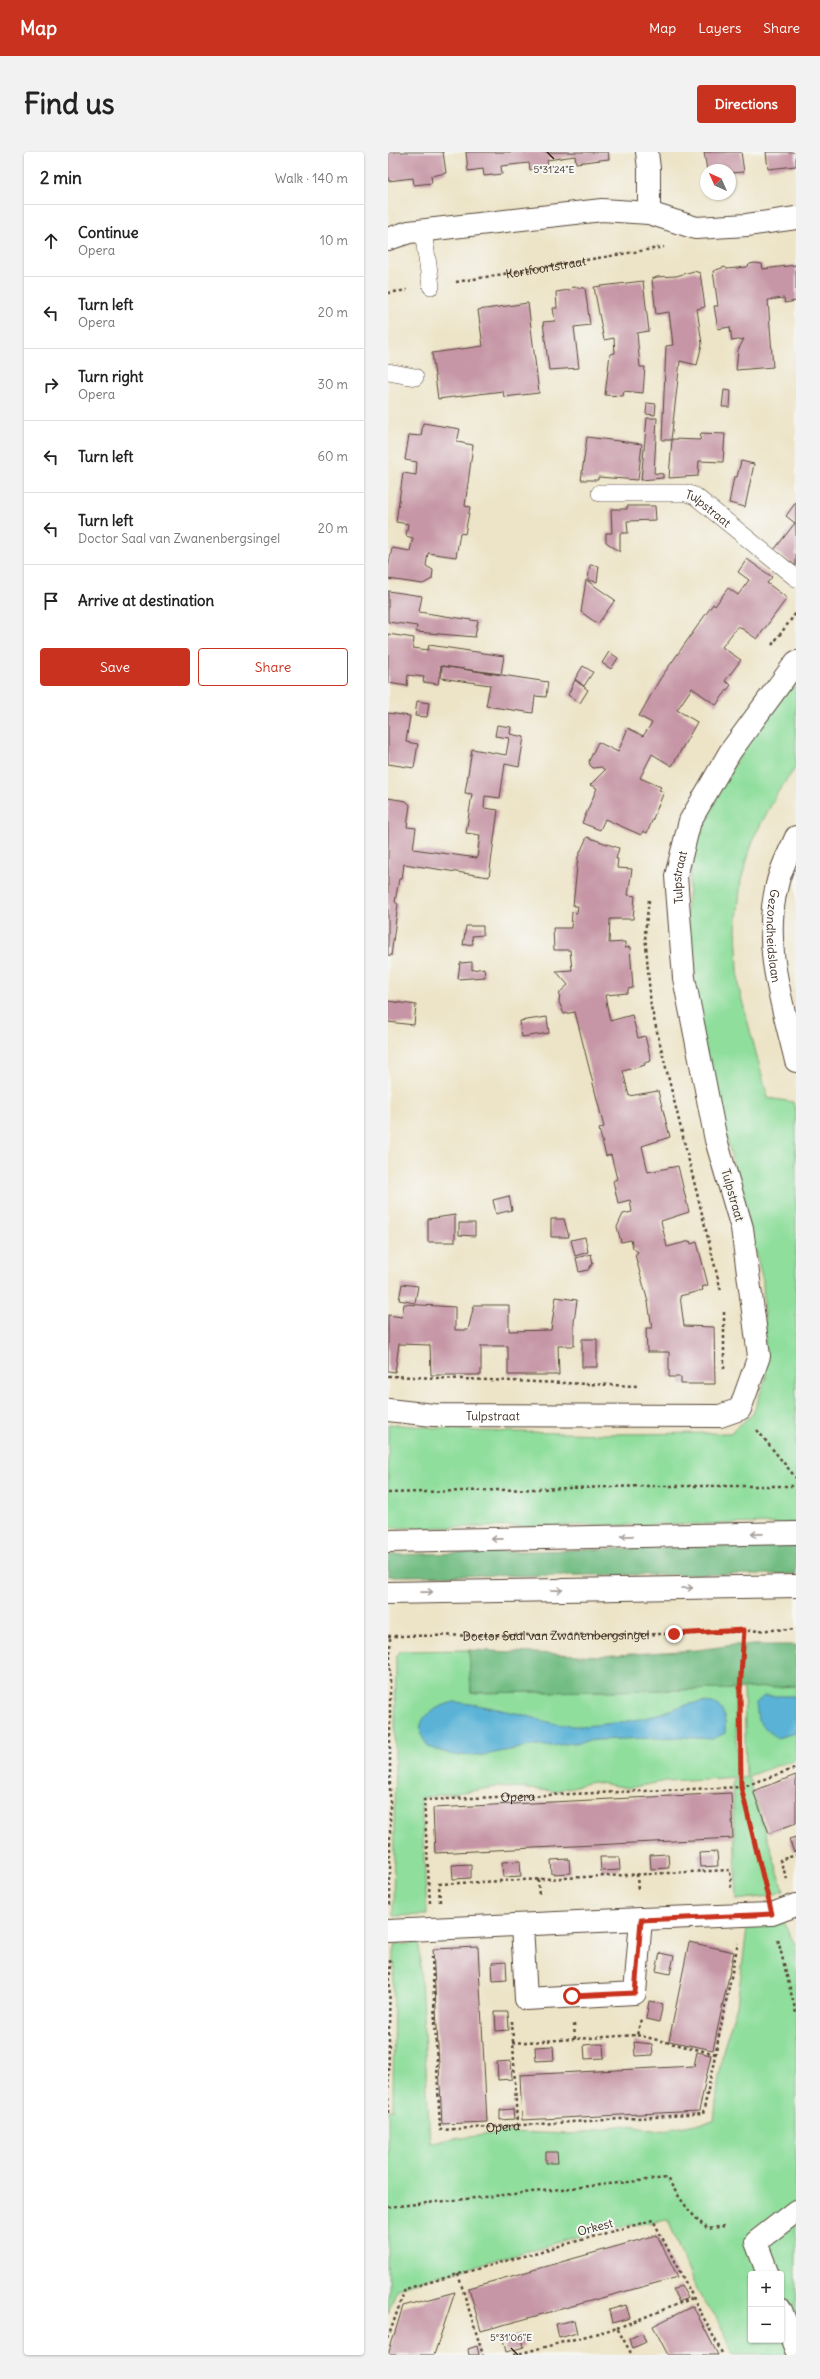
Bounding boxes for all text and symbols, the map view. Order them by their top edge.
text: Map [20,16,57,40]
text: Map [649,19,676,37]
text: Layers [698,19,741,37]
text: Share [763,19,800,37]
button: Directions [697,85,796,123]
text: Find us [24,86,115,122]
text: 5°31'24"E [534,163,575,176]
north arrow [700,164,736,200]
text: 2 min [40,167,82,189]
text: Walk · 140 m [275,170,348,187]
text: Continue [78,223,139,242]
icon: ahead [40,230,62,252]
text: 10 m [320,232,348,249]
text: Opera [78,242,115,259]
street label: Kortfoortstraat [504,253,587,281]
text: Turn left [78,295,133,314]
icon: left [40,302,62,324]
text: 20 m [318,304,348,321]
text: Opera [78,314,115,331]
text: Turn right [78,367,143,386]
icon: right [40,374,62,396]
text: 30 m [318,376,348,393]
text: Opera [78,386,115,403]
icon: left [40,446,62,468]
text: Turn left [78,447,133,466]
text: 60 m [317,448,348,465]
street label: Tulpstraat [684,486,734,530]
text: Turn left [78,511,133,530]
icon: left [40,518,62,540]
text: 20 m [318,520,348,537]
text: Doctor Saal van Zwanenbergsingel [78,530,280,547]
icon: arrive [40,590,62,612]
text: Arrive at destination [78,591,214,610]
button: Save [40,648,190,686]
button: Share [198,648,348,686]
street label: Tulpstraat [669,849,690,905]
street label: Gezondheidslaan [764,888,785,984]
street label: Tulpstraat [718,1167,748,1223]
street label: Tulpstraat [466,1408,520,1423]
one-way arrow [751,1530,764,1538]
one-way arrow [621,1532,634,1540]
one-way arrow [491,1535,504,1543]
one-way arrow [680,1584,693,1591]
one-way arrow [550,1586,563,1594]
one-way arrow [420,1588,433,1596]
route end [665,1625,683,1643]
street label: Doctor Saal van Zwanenbergsingel [462,1627,649,1643]
street label: Opera [500,1788,535,1804]
route start [563,1987,581,2005]
street label: Opera [485,2118,520,2135]
street label: Orkest [576,2215,614,2239]
map controls [748,2271,784,2343]
button: + [748,2271,784,2307]
button: − [748,2307,784,2343]
text: 5°31'06"E [490,2331,532,2344]

